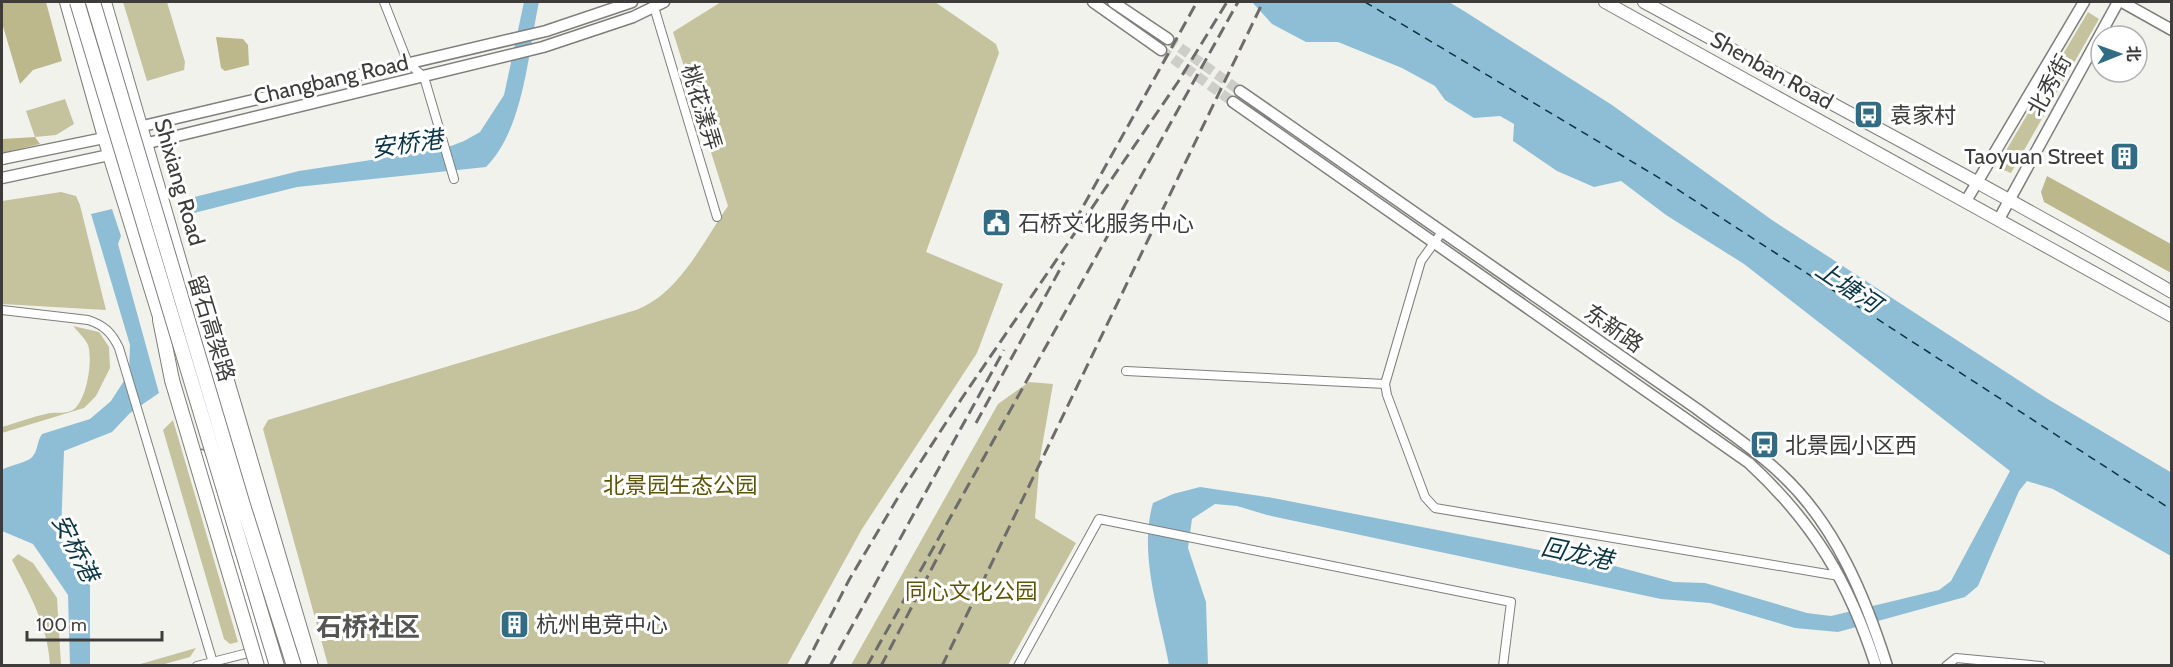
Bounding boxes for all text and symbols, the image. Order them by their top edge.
north arrow [2089,24,2149,84]
street label: Shenban Road [1706,26,1838,115]
text: 北 [2124,46,2143,62]
street label: Changbang Road [251,49,411,110]
street label: 北秀街 [2022,50,2077,121]
street label: 桃花漾弄 [676,61,727,153]
bus stop icon: 袁家村 [1853,99,1885,131]
place label: 袁家村 [1890,102,1956,129]
street label: Shixiang Road [149,116,211,249]
water label: 安桥港 [369,124,448,163]
building icon: Taoyuan Street [2109,140,2141,172]
place label: Taoyuan Street [1964,143,2105,170]
public building icon: 石桥文化服务中心 [981,207,1013,239]
place label: 石桥文化服务中心 [1018,210,1194,237]
water label: 上塘河 [1810,254,1890,321]
street label: 留石高架路 [183,272,241,385]
street label: 东新路 [1579,298,1648,358]
bus stop icon: 北景园小区西 [1748,429,1780,461]
place label: 北景园小区西 [1785,432,1917,459]
park label: 北景园生态公园 [603,472,757,499]
water label: 安桥港 [46,509,106,589]
water label: 回龙港 [1539,532,1618,576]
park label: 同心文化公园 [905,578,1037,605]
scale bar [27,604,162,642]
building icon: 杭州电竞中心 [499,608,531,640]
district label: 石桥社区 [316,611,420,643]
place label: 杭州电竞中心 [536,611,668,638]
text: 100 m [36,614,87,636]

